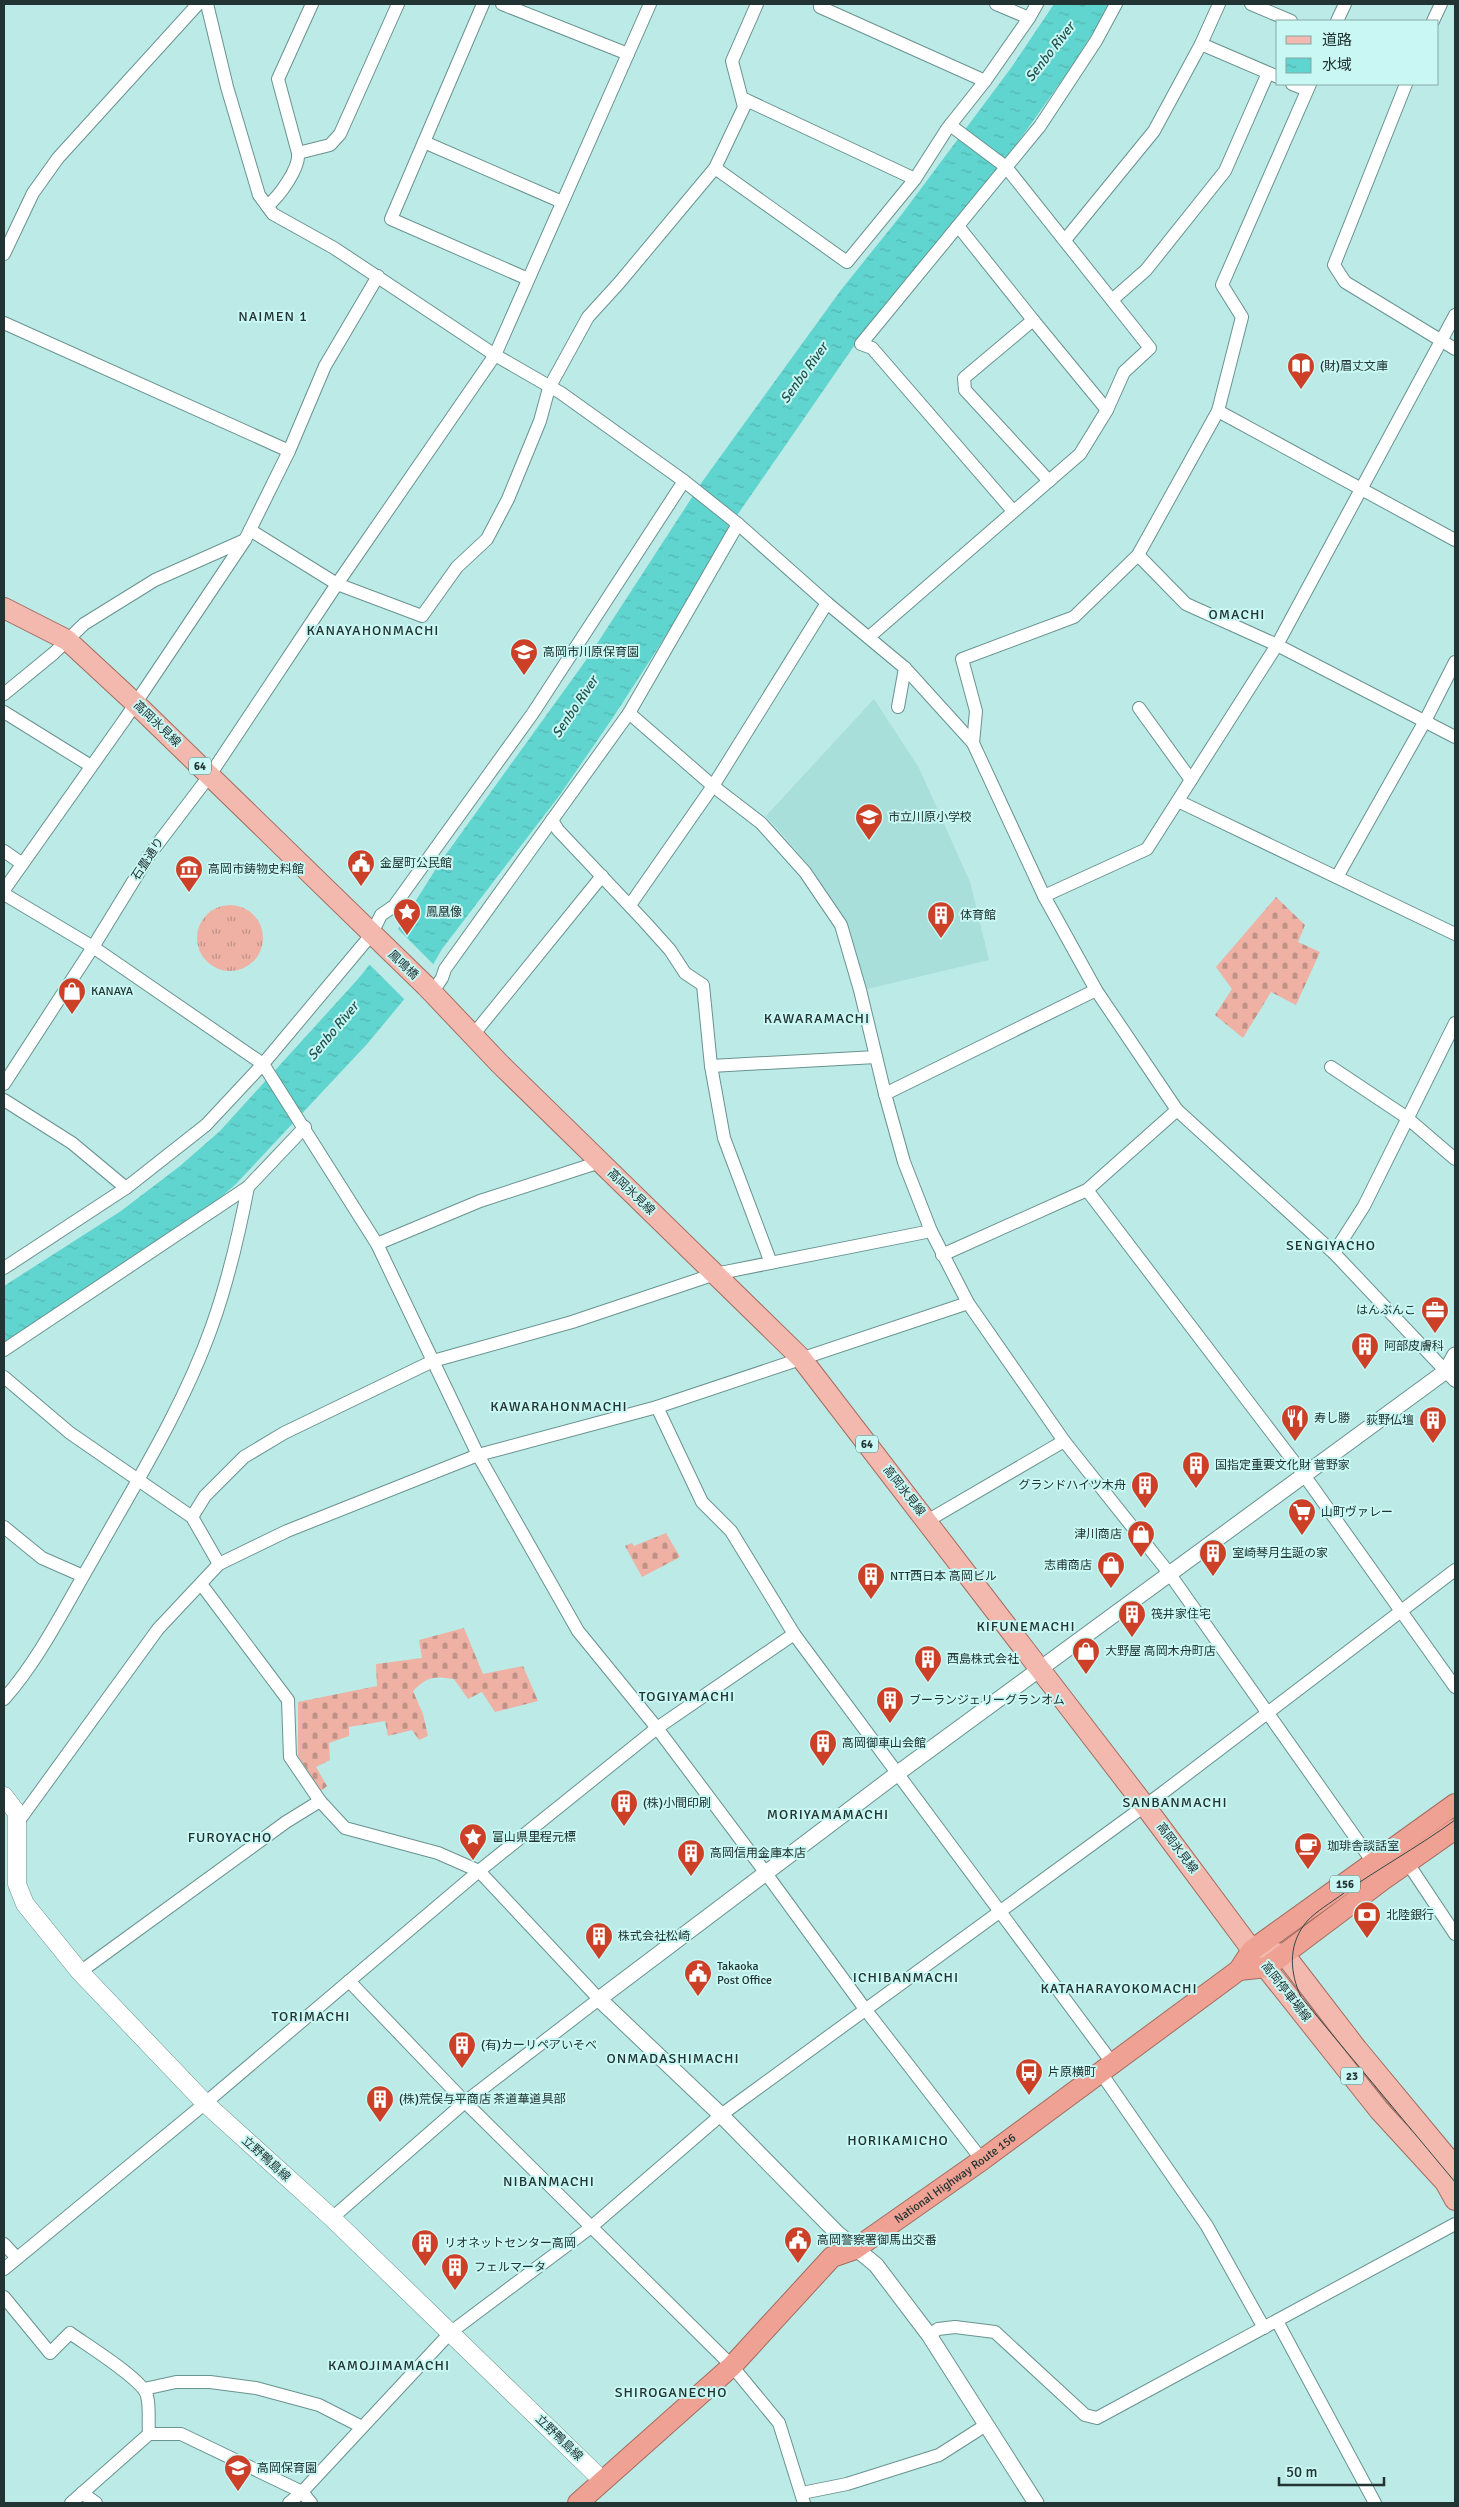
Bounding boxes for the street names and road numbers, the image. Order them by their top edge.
street label: 高岡氷見線 [130,698,184,750]
road number: 64 [189,758,211,774]
street label: 石畳通り [129,835,167,883]
street label: 鳳鳴橋 [385,947,421,983]
street label: 高岡氷見線 [604,1166,658,1218]
road number: 64 [856,1436,878,1452]
street label: 高岡氷見線 [880,1463,928,1519]
street label: 高岡氷見線 [1153,1820,1201,1876]
road number: 156 [1330,1876,1360,1892]
street label: 高岡停車場線 [1258,1959,1314,2025]
road number: 23 [1341,2068,1363,2084]
street label: National Highway Route 156 [891,2130,1019,2227]
street label: 立野鴨島線 [239,2133,293,2185]
street label: 立野鴨島線 [532,2412,586,2464]

